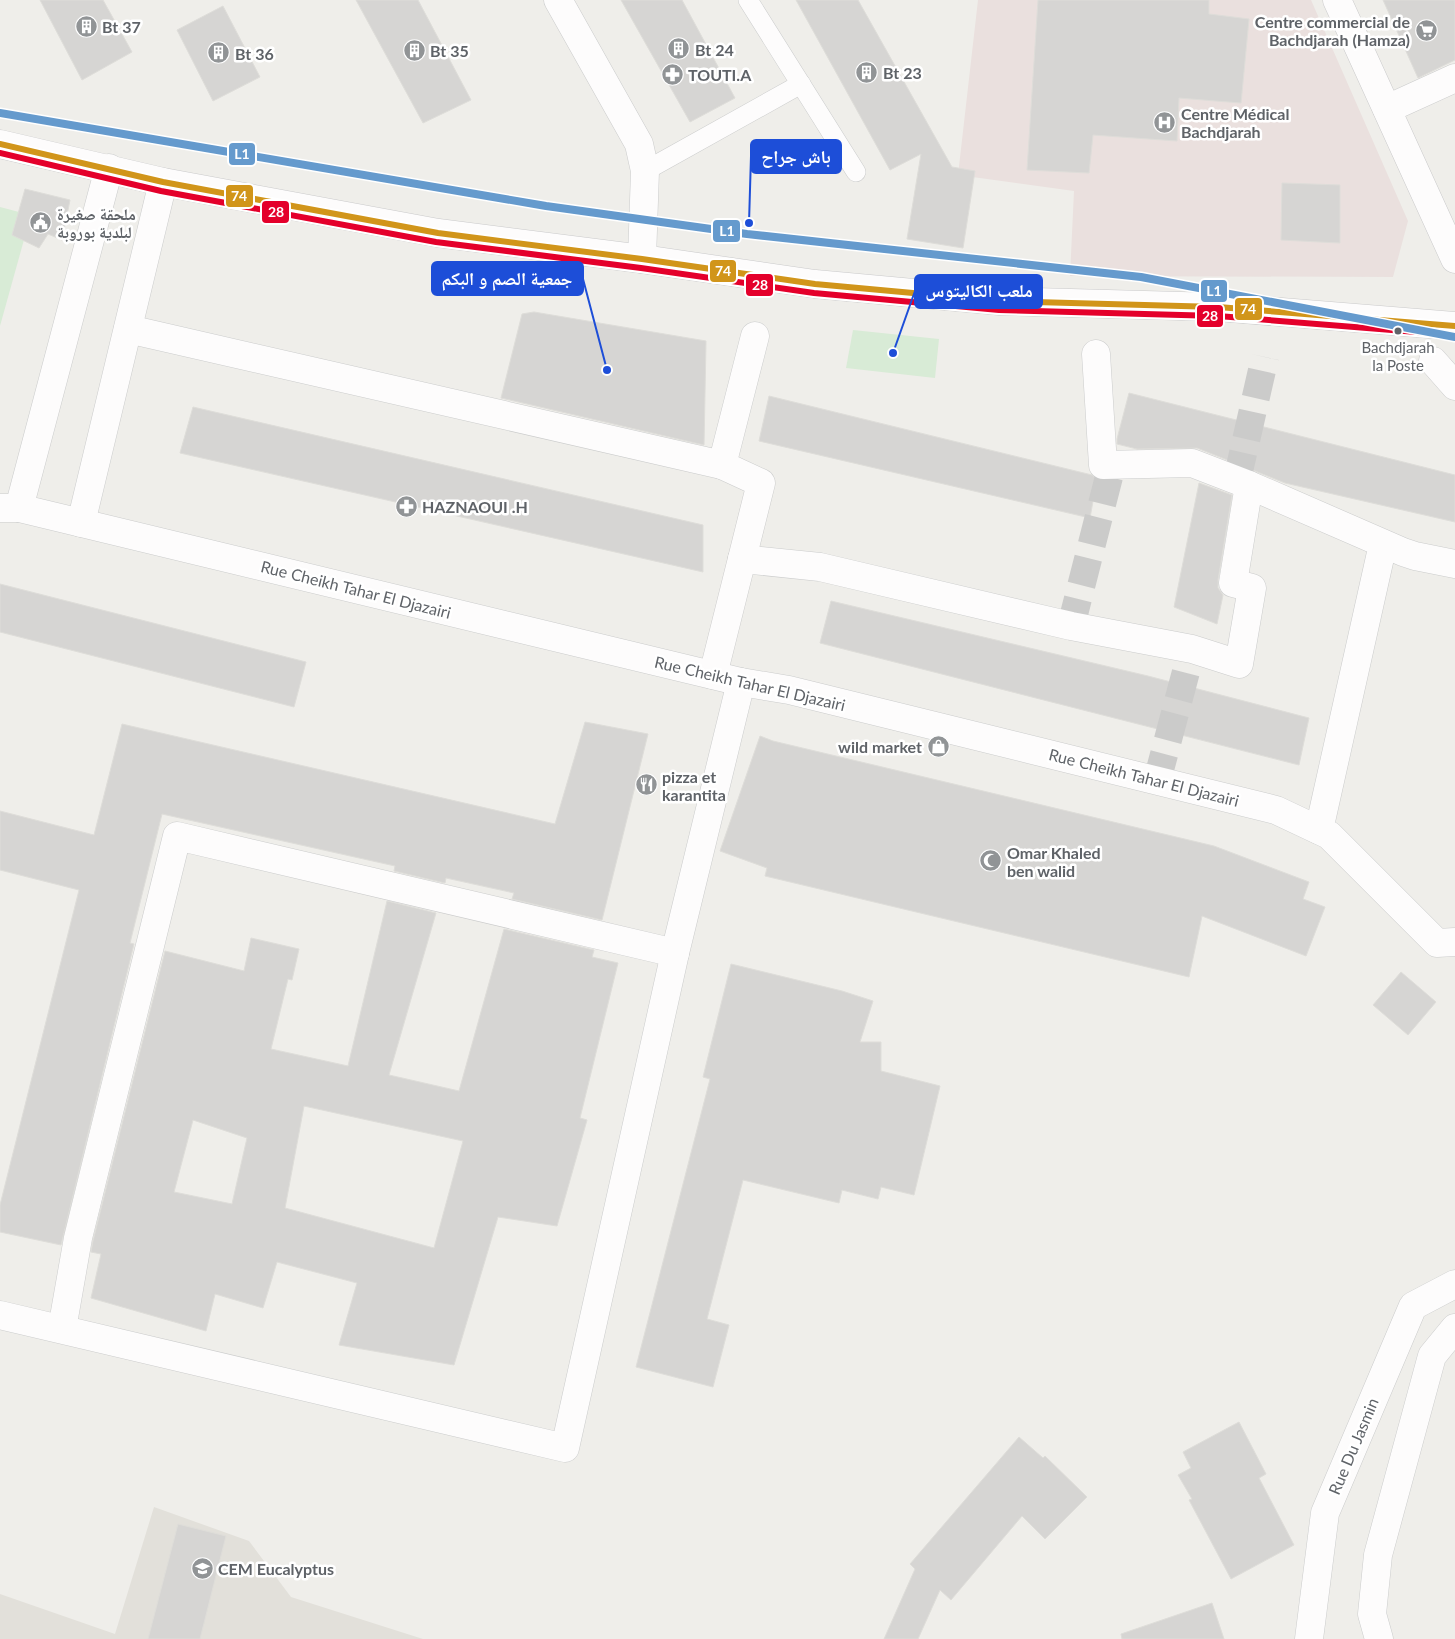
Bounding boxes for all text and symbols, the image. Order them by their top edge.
place label: Centre commercial de Bachdjarah (Hamza) [1255,12,1410,49]
building icon: Bt 37 [74,14,98,38]
place label: Bt 37 [102,17,141,36]
supermarket icon: Centre commercial de Bachdjarah (Hamza) [1414,18,1438,42]
building icon: Bt 24 [667,37,691,61]
building icon: Bt 35 [402,38,426,62]
place label: Bt 24 [695,40,734,59]
building icon: Bt 36 [207,41,231,65]
place label: Bt 35 [430,41,469,60]
place label: Bt 36 [235,44,274,63]
building icon: Bt 23 [855,60,879,84]
pharmacy icon: TOUTI.A [660,62,684,86]
place label: Bt 23 [883,63,922,82]
place label: TOUTI.A [688,65,752,84]
place label: Centre Médical Bachdjarah [1181,104,1289,141]
hospital icon: Centre Médical Bachdjarah [1153,110,1177,134]
callout: باش جراح [751,140,841,173]
line badge: L1 [228,142,256,166]
text: L1 [234,145,250,162]
text: باش جراح [761,145,831,168]
line badge: 74 [225,184,254,208]
text: 74 [231,187,247,204]
line badge: 28 [261,200,290,224]
text: 28 [268,203,284,220]
place label: ملحقة صغيرة لبلدية بوروبة [57,204,136,241]
public building icon: ملحقة صغيرة لبلدية بوروبة [29,210,53,234]
line badge: L1 [712,219,741,243]
text: L1 [719,222,735,239]
line badge: 74 [709,259,737,283]
callout: جمعية الصم و البكم [432,262,583,295]
text: 74 [715,262,731,279]
text: جمعية الصم و البكم [441,267,573,291]
line badge: 28 [745,273,774,297]
callout: ملعب الكاليتوس [915,275,1042,308]
text: 28 [752,276,768,293]
text: ملعب الكاليتوس [925,279,1033,302]
line badge: L1 [1200,279,1228,303]
text: L1 [1206,282,1222,299]
line badge: 74 [1234,297,1263,321]
text: 74 [1240,300,1256,317]
line badge: 28 [1196,304,1224,328]
text: 28 [1202,307,1218,324]
marker: Bachdjarah la Poste [1393,326,1403,336]
place label: Bachdjarah la Poste [1361,338,1435,374]
pharmacy icon: HAZNAOUI .H [394,494,418,518]
place label: HAZNAOUI .H [422,497,528,516]
street label: Rue Cheikh Tahar El Djazairi [259,556,453,622]
street label: Rue Cheikh Tahar El Djazairi [653,652,847,714]
shop icon: wild market [926,734,950,758]
place label: wild market [838,737,922,756]
street label: Rue Cheikh Tahar El Djazairi [1047,744,1241,810]
place label: pizza et karantita [662,767,726,804]
restaurant icon: pizza et karantita [634,773,658,797]
place label: Omar Khaled ben walid [1007,843,1101,880]
mosque icon: Omar Khaled ben walid [979,849,1003,873]
street label: Rue Du Jasmin [1324,1395,1382,1497]
school or university icon: CEM Eucalyptus [190,1556,214,1580]
place label: CEM Eucalyptus [218,1559,334,1578]

